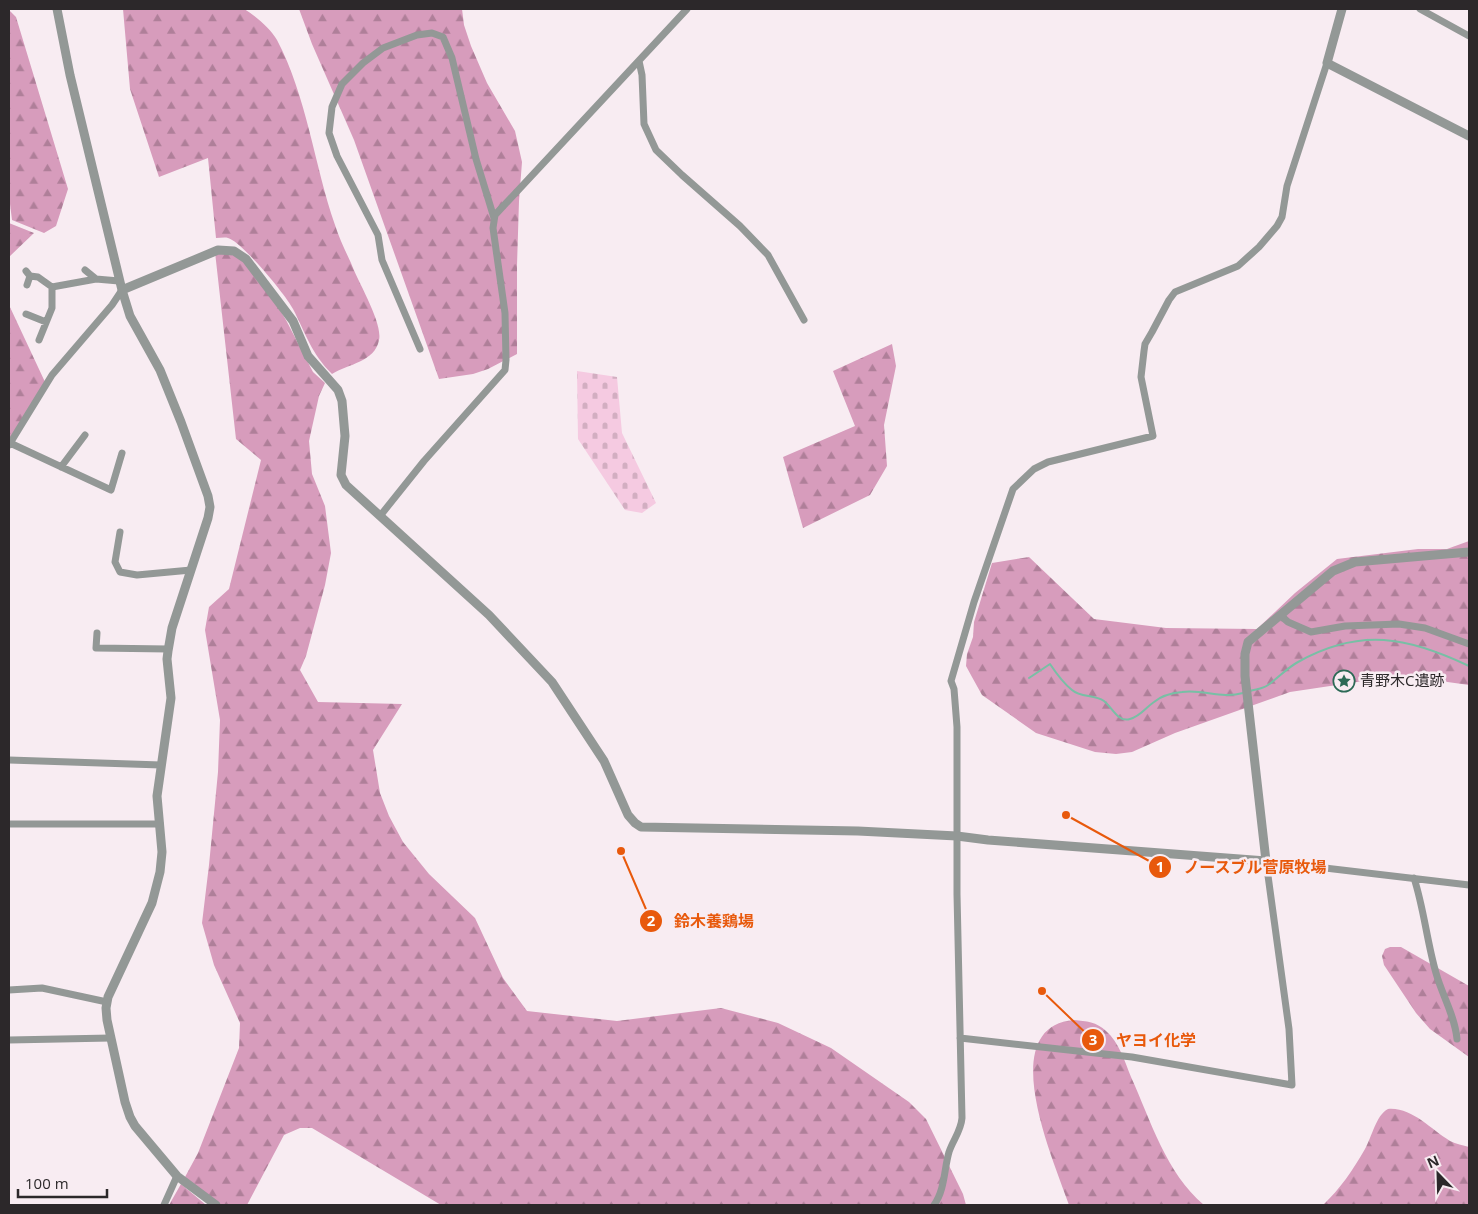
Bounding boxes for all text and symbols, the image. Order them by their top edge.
place icon: 青野木C遺跡 [1332,669,1356,693]
place label: 青野木C遺跡 [1360,670,1444,690]
callout: ノースブル菅原牧場 [1148,852,1337,883]
text: 1 [1156,856,1164,876]
text: ノースブル菅原牧場 [1183,856,1327,878]
callout: 鈴木養鶏場 [639,906,764,937]
text: 2 [647,910,656,930]
text: 鈴木養鶏場 [674,910,754,932]
callout: ヤヨイ化学 [1081,1025,1206,1056]
text: 3 [1089,1029,1097,1049]
text: ヤヨイ化学 [1116,1029,1196,1051]
north arrow [1413,1149,1463,1199]
text: N [1424,1151,1442,1173]
scale bar [18,1166,106,1198]
text: 100 m [25,1173,69,1193]

